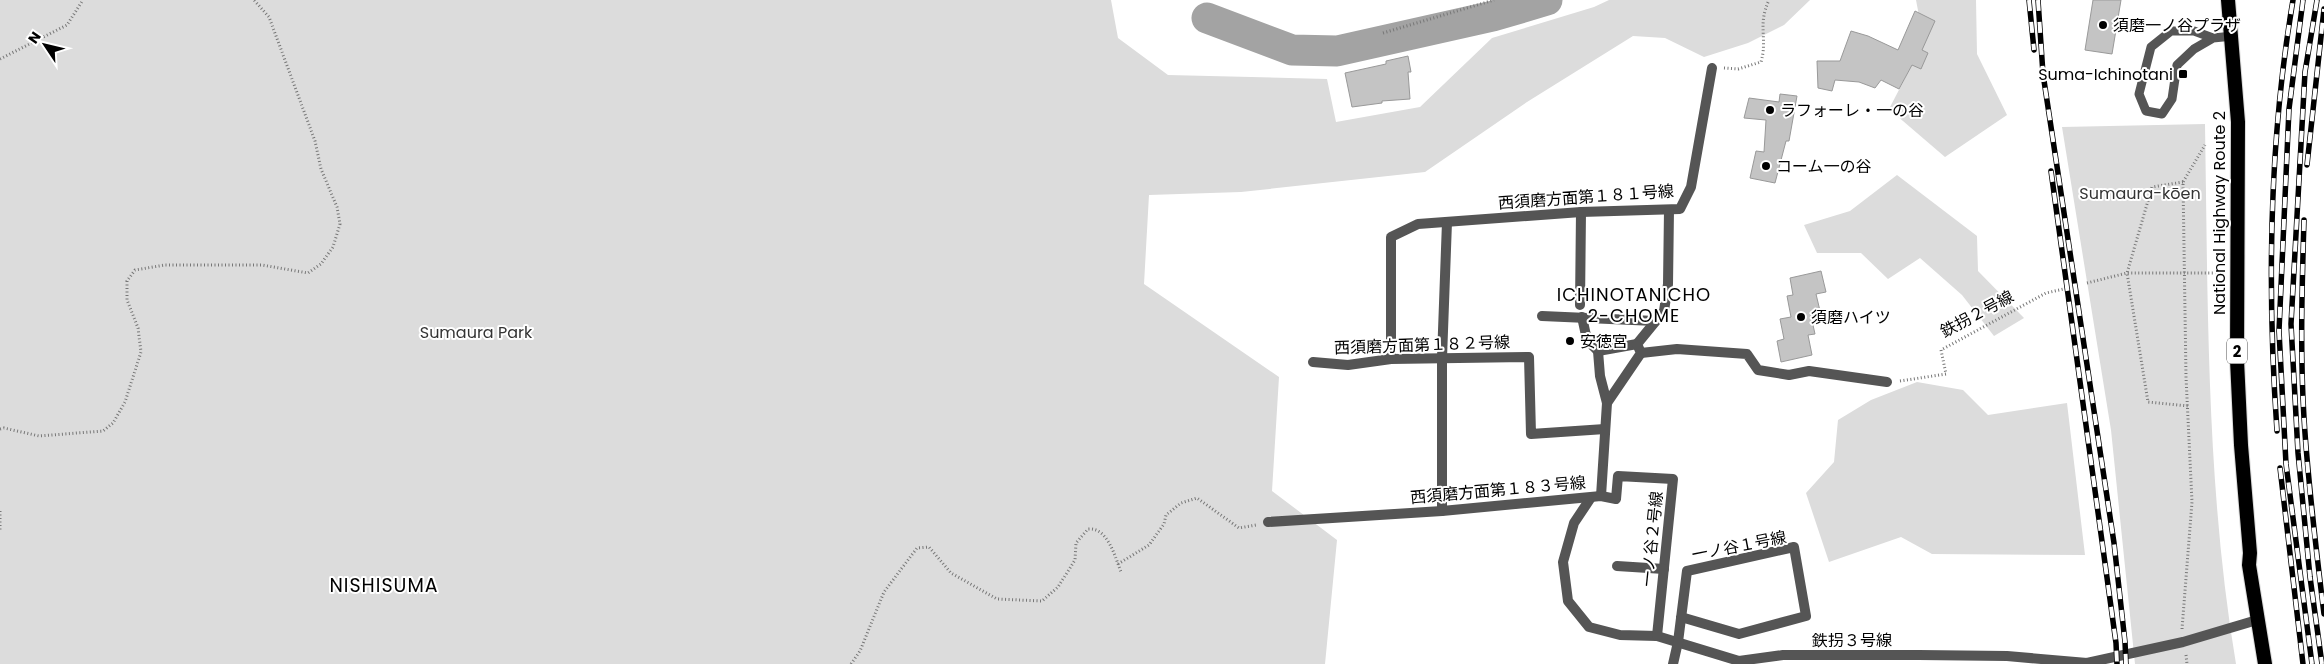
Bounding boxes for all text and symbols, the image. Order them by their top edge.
place label: 須磨一ノ谷プラザ [2113,14,2241,37]
marker: 須磨一ノ谷プラザ [2097,19,2109,31]
north arrow [20,20,70,70]
text: N [23,27,46,48]
place label: Suma-Ichinotani [2038,63,2173,86]
marker: Suma-Ichinotani [2177,68,2189,80]
place label: ラフォーレ・一の谷 [1780,99,1924,122]
marker: ラフォーレ・一の谷 [1764,104,1776,116]
street label: National Highway Route 2 [2208,111,2231,315]
place label: コーム一の谷 [1776,155,1872,178]
marker: コーム一の谷 [1760,160,1772,172]
street label: 西須磨方面第１８１号線 [1497,179,1675,215]
park label: Sumaura-kōen [2079,182,2201,205]
district label: ICHINOTANICHO 2-CHOME [1557,282,1711,328]
street label: 鉄拐２号線 [1936,285,2018,343]
place label: 須磨ハイツ [1811,306,1891,329]
marker: 須磨ハイツ [1795,311,1807,323]
park label: Sumaura Park [420,321,533,344]
street label: 西須磨方面第１８２号線 [1334,330,1510,360]
place label: 安徳宮 [1580,330,1628,353]
marker: 安徳宮 [1564,335,1576,347]
road number: 2 [2227,338,2247,364]
street label: 西須磨方面第１８３号線 [1409,471,1587,509]
street label: 一ノ谷２号線 [1636,490,1668,588]
street label: 一ノ谷１号線 [1690,526,1788,566]
district label: NISHISUMA [329,572,439,599]
street label: 鉄拐３号線 [1812,629,1892,652]

